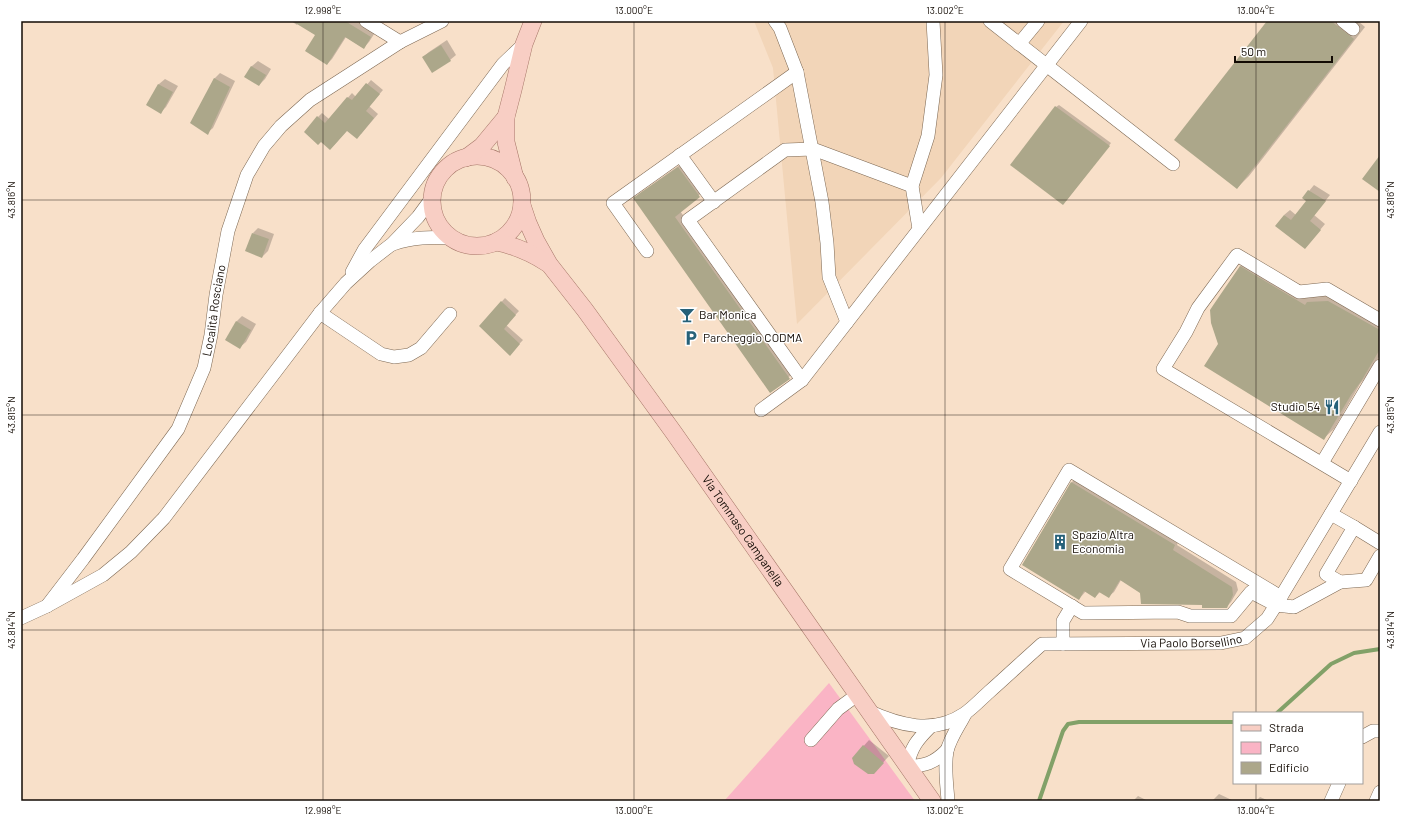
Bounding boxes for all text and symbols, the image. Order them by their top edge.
text: 12.998°E [304,4,342,16]
text: 13.000°E [615,4,653,16]
text: 13.002°E [926,4,964,16]
text: 13.004°E [1237,4,1275,16]
scale bar [1235,38,1332,64]
text: 50 m [1241,44,1266,58]
text: 43.816°N [5,181,17,219]
text: 43.816°N [1384,181,1396,219]
street label: Località Rosciano [199,263,228,357]
bar icon: Bar Monica [678,306,696,324]
place label: Bar Monica [699,307,756,321]
parking icon: Parcheggio CODMA [682,329,700,347]
place label: Parcheggio CODMA [703,330,802,344]
text: 43.815°N [5,396,17,434]
text: 43.815°N [1384,396,1396,434]
restaurant icon: Studio 54 [1323,398,1341,416]
place label: Studio 54 [1271,399,1320,413]
street label: Via Tommaso Campanella [700,472,787,589]
place label: Spazio Altra Economia [1072,527,1134,555]
building icon: Spazio Altra Economia [1051,533,1069,551]
text: 43.814°N [5,611,17,649]
text: 43.814°N [1384,611,1396,649]
street label: Via Paolo Borsellino [1140,631,1243,649]
legend [1233,712,1363,784]
text: Strada [1269,720,1304,734]
text: Parco [1269,740,1299,754]
text: Edificio [1269,760,1309,774]
text: 12.998°E [304,804,342,816]
text: 13.000°E [615,804,653,816]
text: 13.002°E [926,804,964,816]
text: 13.004°E [1237,804,1275,816]

